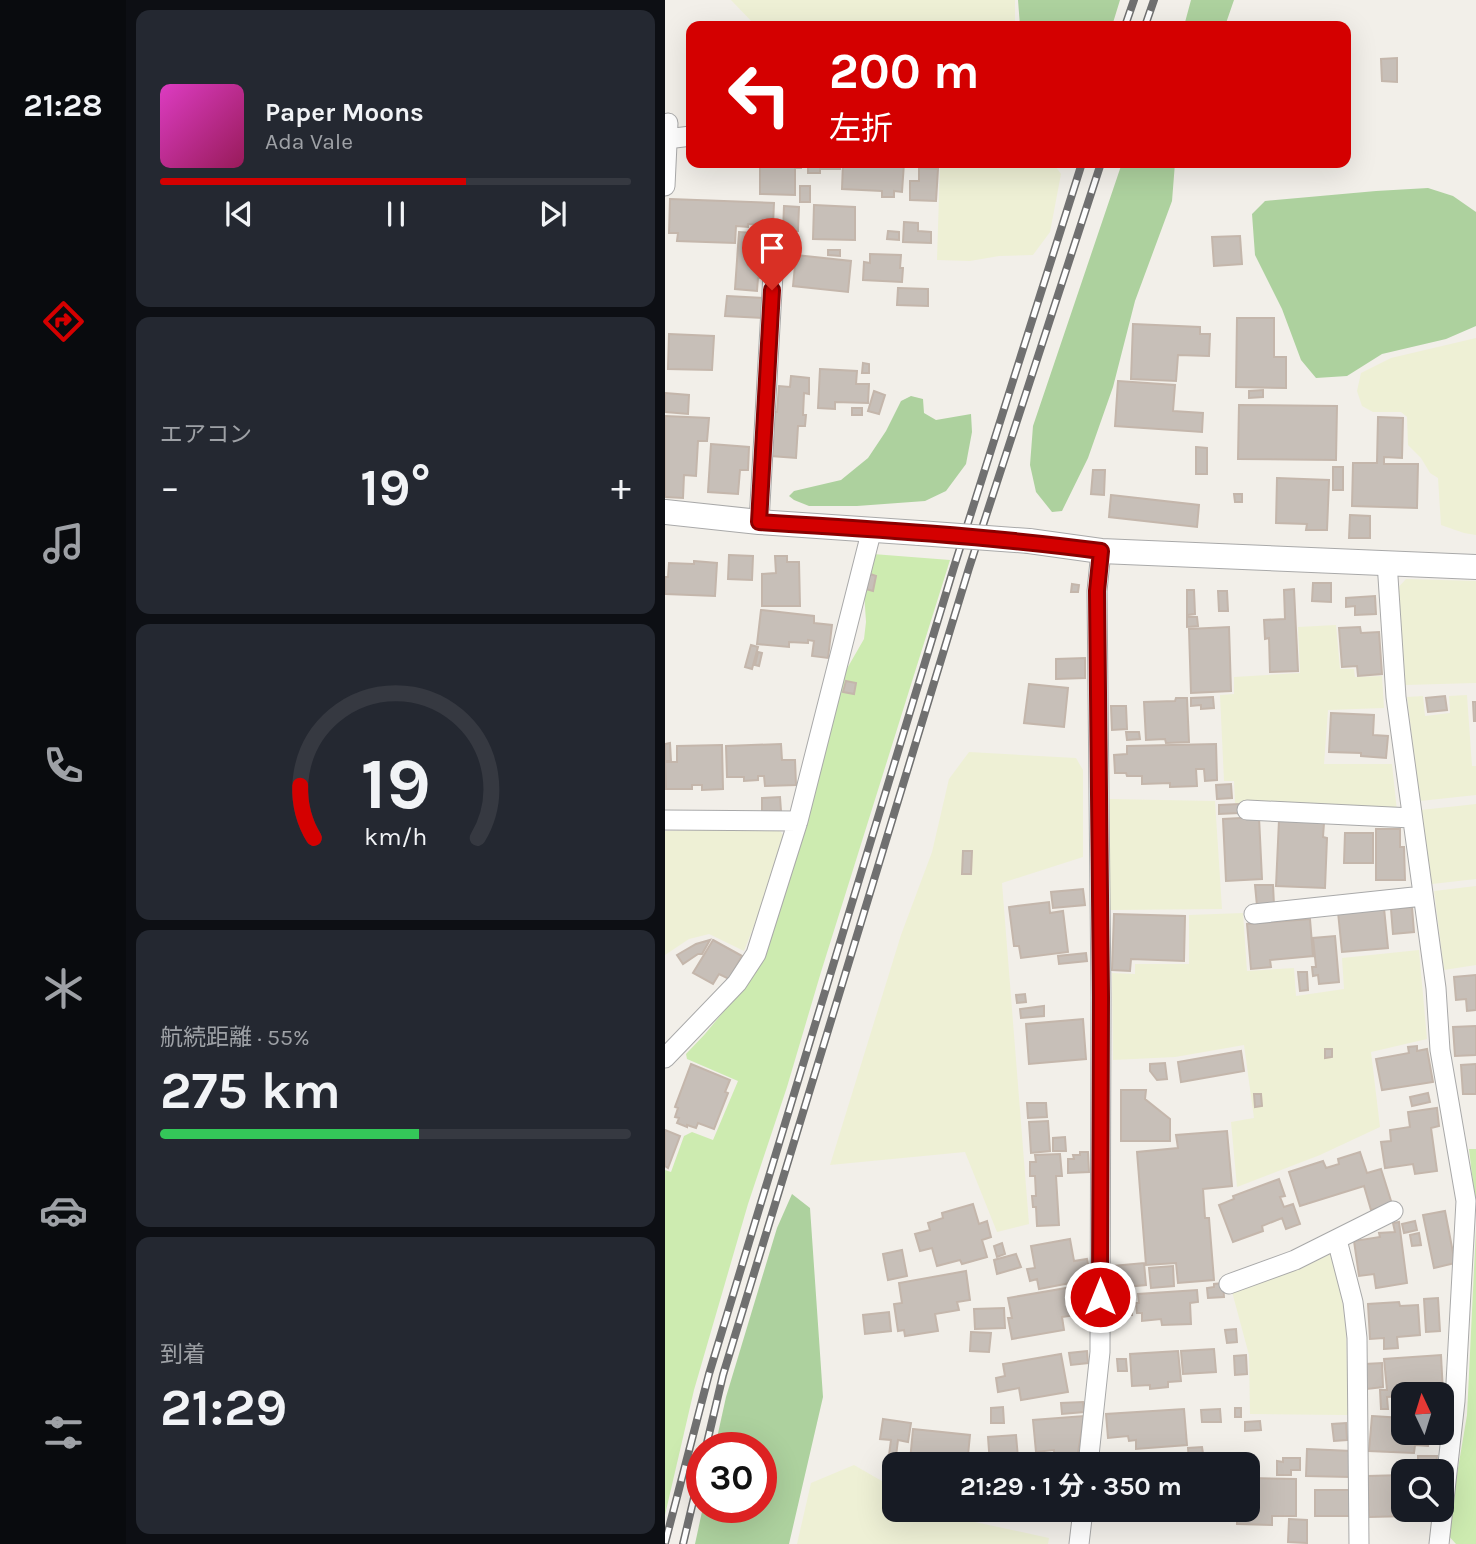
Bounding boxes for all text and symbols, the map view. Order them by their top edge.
text: 200 m [829,43,980,100]
icon: left [714,49,805,140]
text: 21:28 [23,87,103,124]
text: Paper Moons [265,97,424,128]
text: 左折 [829,110,893,147]
text: Ada Vale [265,128,353,155]
icon: previous [220,195,258,233]
icon: pause [377,195,415,233]
icon: next [534,195,572,233]
pin [742,218,802,290]
icon: arrive [753,229,791,267]
icon: directions [39,297,88,346]
text: エアコン [160,421,252,448]
text: 19° [360,457,431,518]
text: − [160,465,180,510]
text: + [611,465,631,510]
icon: music [39,519,88,568]
icon: phone [39,741,88,790]
text: 19 [360,741,431,826]
text: km/h [364,822,427,851]
icon: climate [39,964,88,1013]
text: 航続距離 · 55% [160,1024,310,1051]
text: 275 km [160,1060,341,1121]
icon: car [39,1186,88,1235]
position arrow [1063,1260,1137,1334]
text: 到着 [160,1341,206,1368]
text: 21:29 [160,1377,287,1438]
north arrow [1391,1382,1454,1446]
map controls [1391,1382,1454,1522]
icon: filters [39,1408,88,1457]
speed limit sign: 30 [686,1432,777,1523]
button: search [1391,1459,1454,1522]
text: 21:29 · 1 分 · 350 m [960,1471,1182,1502]

